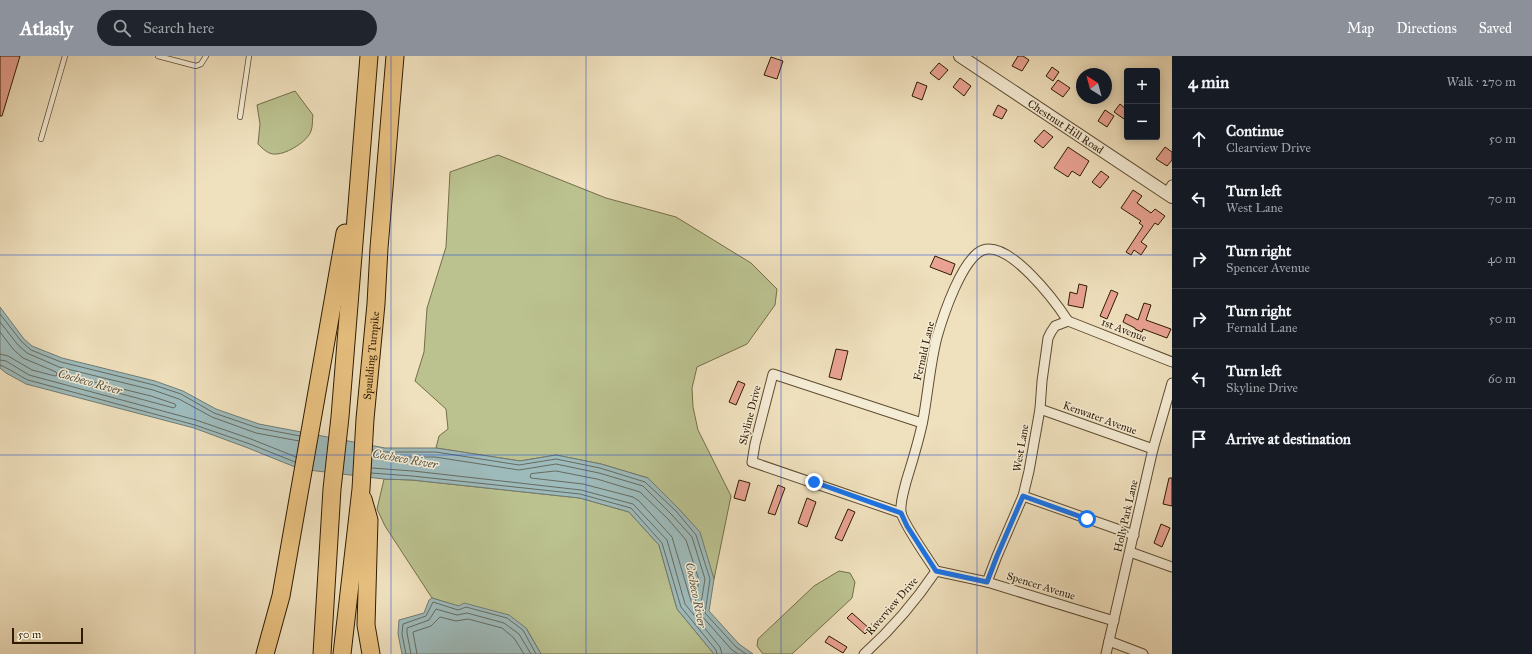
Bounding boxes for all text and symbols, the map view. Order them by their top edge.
search box [97,10,377,46]
text: Atlasly [20,17,73,40]
icon: search [111,17,133,39]
text: Search here [143,19,214,37]
text: Map [1347,20,1374,37]
text: Directions [1396,20,1457,37]
text: Saved [1479,20,1512,37]
north arrow [1076,68,1112,104]
map controls [1124,68,1160,140]
button: + [1124,68,1160,104]
text: 4 min [1188,72,1229,93]
text: Walk · 270 m [1447,74,1516,90]
street label: Chestnut Hill Road [1025,96,1107,157]
button: − [1124,104,1160,140]
text: Continue [1226,122,1284,140]
icon: ahead [1188,128,1210,150]
text: 50 m [1489,131,1516,147]
text: Clearview Drive [1226,140,1311,156]
text: Turn left [1226,182,1282,200]
icon: left [1188,188,1210,210]
text: 70 m [1488,191,1516,207]
text: West Lane [1226,200,1283,216]
text: Turn right [1226,242,1291,260]
icon: right [1188,248,1210,270]
text: 40 m [1487,251,1516,267]
text: Spencer Avenue [1226,260,1310,276]
text: Turn right [1226,302,1291,320]
icon: right [1188,308,1210,330]
street label: Spaulding Turnpike [360,310,382,400]
text: 50 m [1489,311,1516,327]
street label: 1st Avenue [1099,315,1149,345]
street label: Fernald Lane [911,320,937,382]
text: Fernald Lane [1226,320,1297,336]
text: Turn left [1226,362,1282,380]
water label: Cocheco River [56,366,125,398]
icon: left [1188,368,1210,390]
text: 60 m [1488,371,1516,387]
text: Skyline Drive [1226,380,1298,396]
street label: Skyline Drive [736,383,764,446]
street label: Kenwater Avenue [1061,399,1139,438]
street label: West Lane [1010,423,1032,473]
icon: arrive [1188,428,1210,450]
text: Arrive at destination [1226,430,1351,448]
water label: Cocheco River [371,446,440,472]
route end [805,473,823,491]
street label: Holly Park Lane [1111,478,1141,553]
route start [1078,510,1096,528]
water label: Cocheco River [683,561,709,630]
street label: Spencer Avenue [1005,569,1077,603]
street label: Riverview Drive [863,574,921,638]
scale bar [12,626,83,645]
text: 50 m [18,628,41,641]

